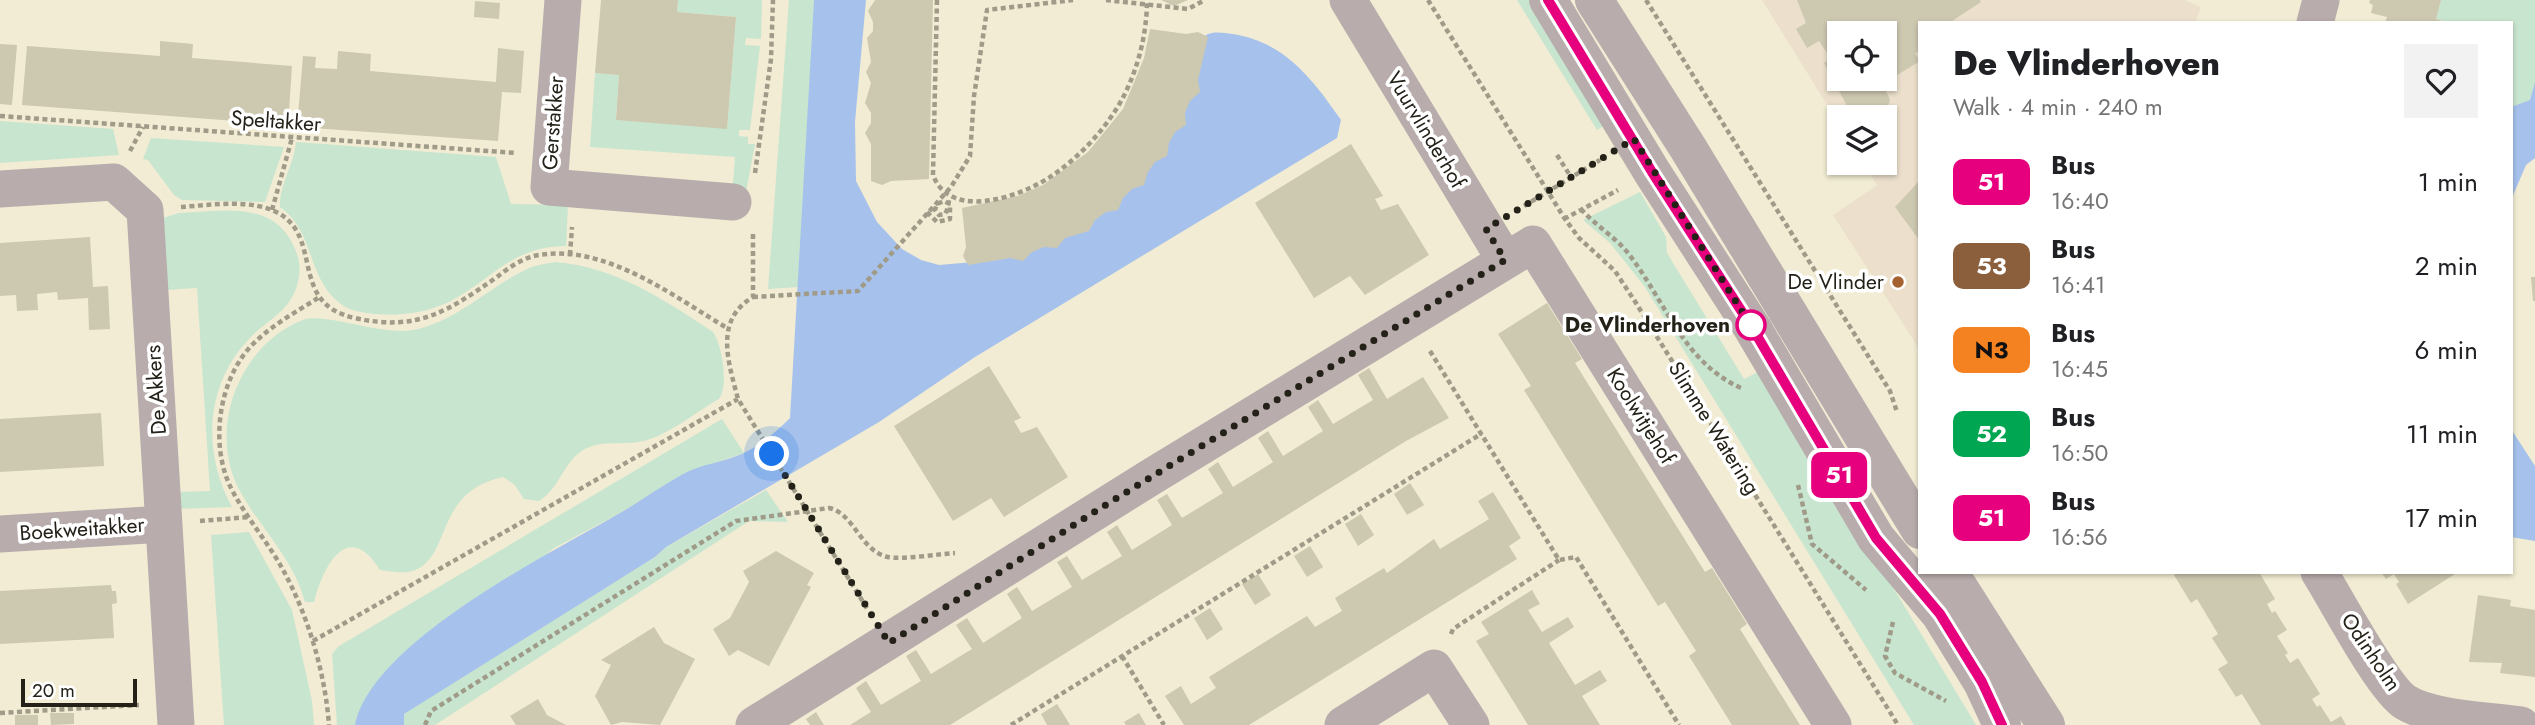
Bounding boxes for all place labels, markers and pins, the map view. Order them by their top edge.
place label: De Vlinder [1787,267,1885,297]
marker: De Vlinder [1890,274,1906,290]
place label: De Vlinderhoven [1565,310,1730,340]
marker: De Vlinderhoven [1736,310,1766,340]

